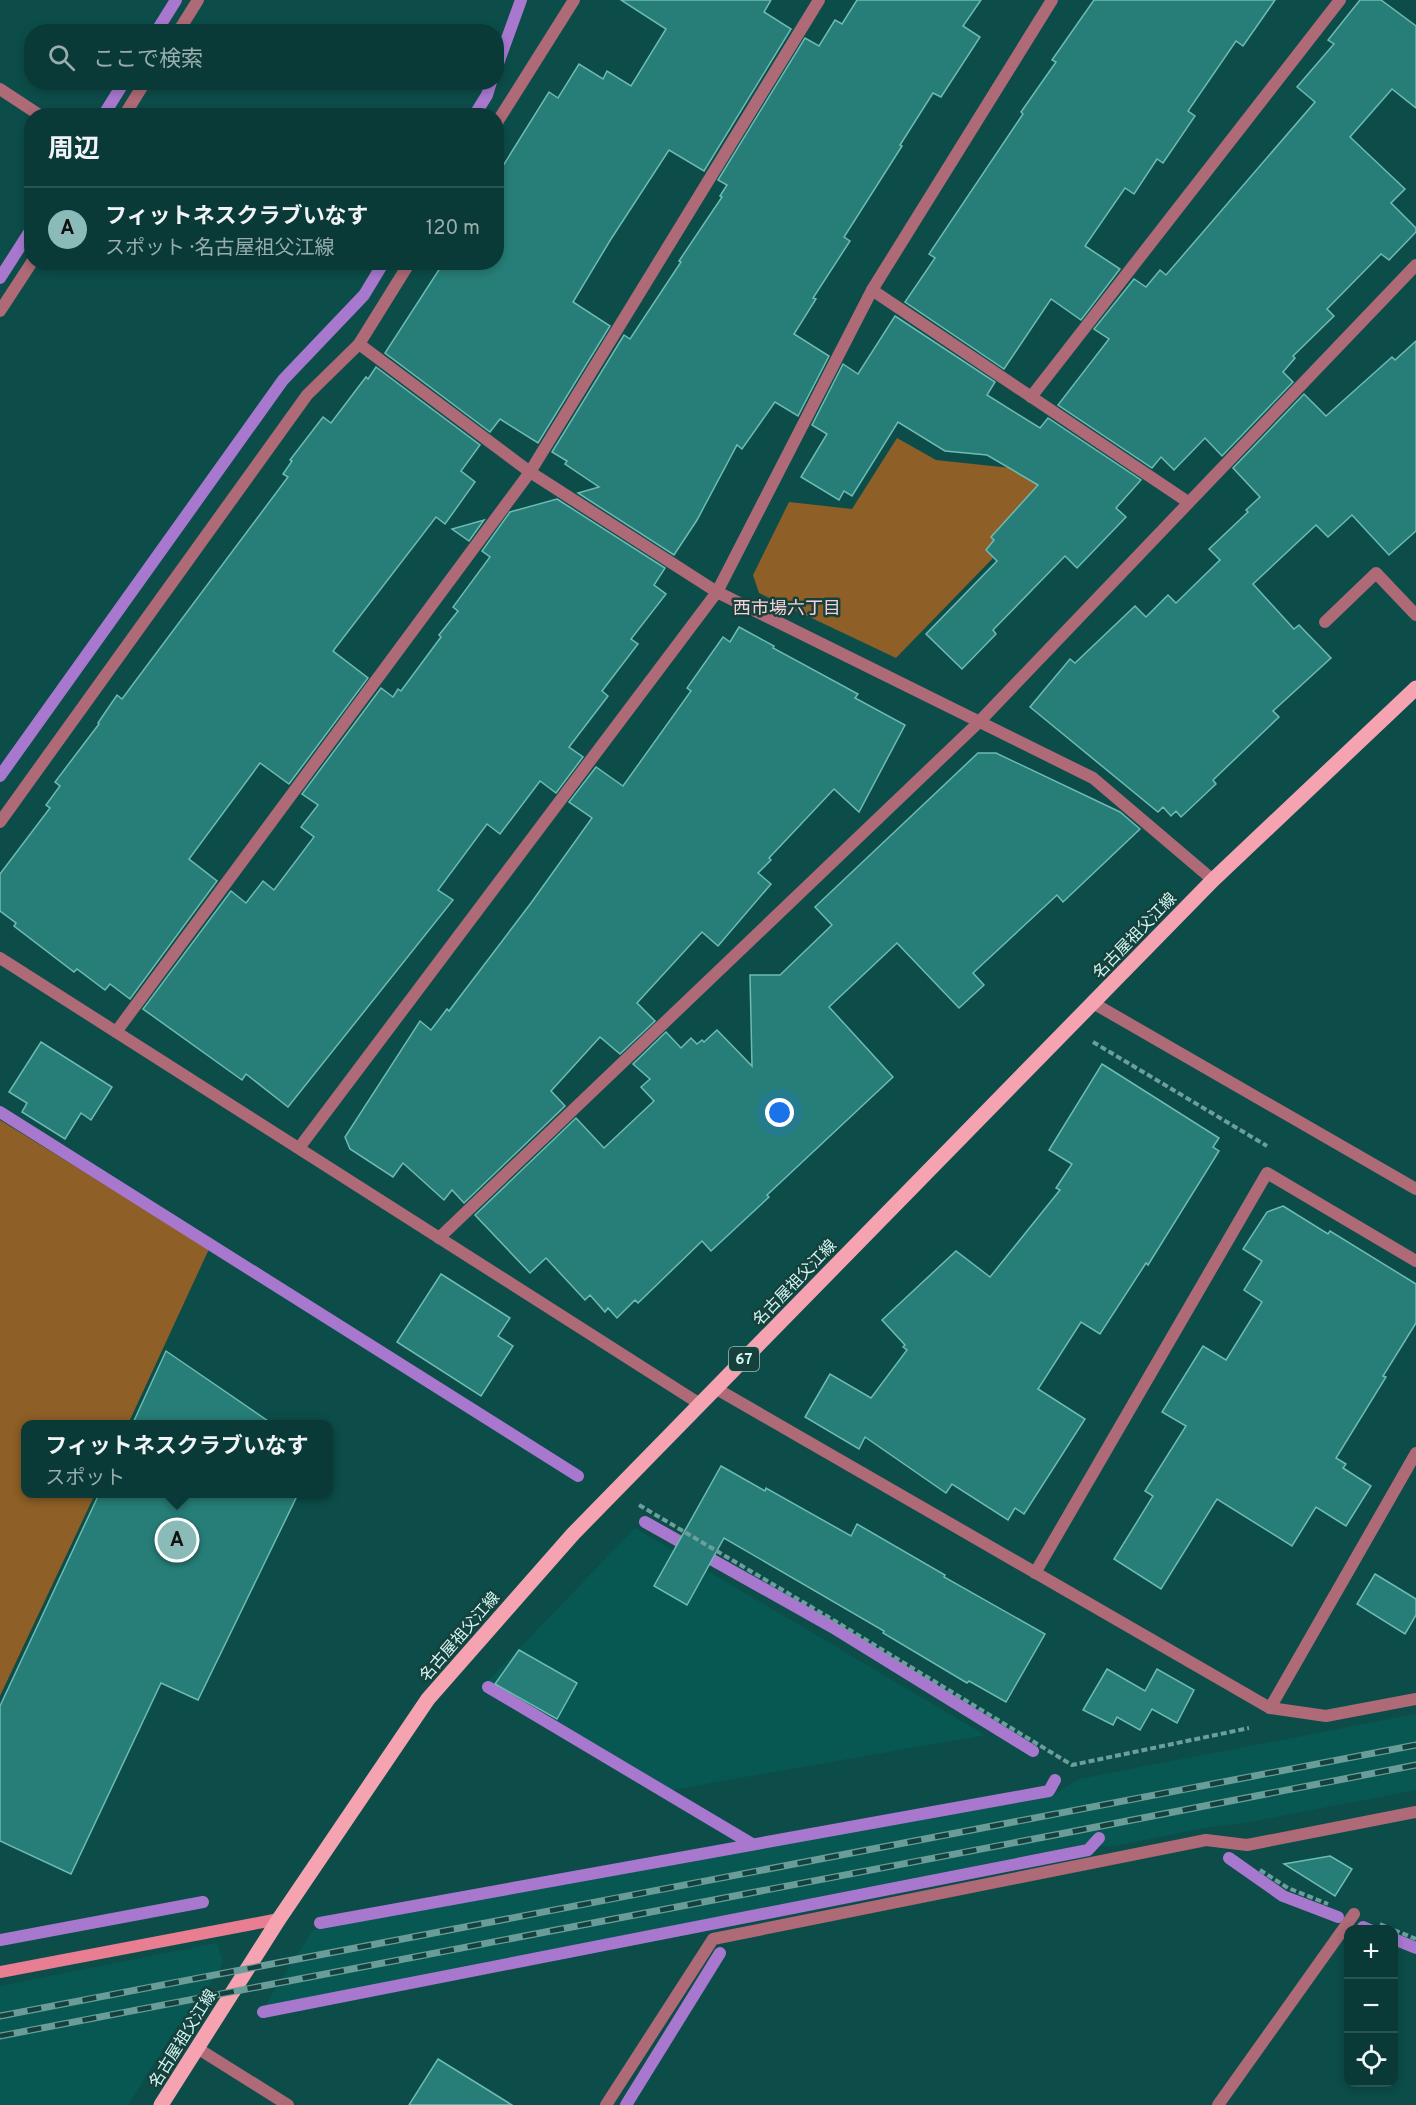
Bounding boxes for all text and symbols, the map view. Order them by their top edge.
search box [24,24,504,90]
icon: search [45,41,78,74]
text: ここで検索 [93,47,203,74]
text: 周辺 [48,134,100,167]
text: フィットネスクラブいなす [105,204,369,231]
text: A [60,216,75,242]
text: 120 m [426,216,480,242]
text: スポット · 名古屋祖父江線 [105,236,334,262]
district label: 西市場六丁目 [733,598,841,621]
street label: 名古屋祖父江線 [1089,889,1182,984]
your location [765,1098,794,1127]
street label: 名古屋祖父江線 [749,1236,842,1331]
road number: 67 [729,1347,759,1371]
popup [21,1420,333,1498]
text: フィットネスクラブいなす [45,1434,309,1461]
text: スポット [45,1466,125,1492]
pin: A [158,1518,196,1562]
street label: 名古屋祖父江線 [416,1588,505,1686]
map controls [1344,1925,1398,2087]
button: + [1344,1925,1398,1979]
button: − [1344,1979,1398,2033]
street label: 名古屋祖父江線 [146,1986,222,2092]
button: locate [1344,2033,1398,2087]

